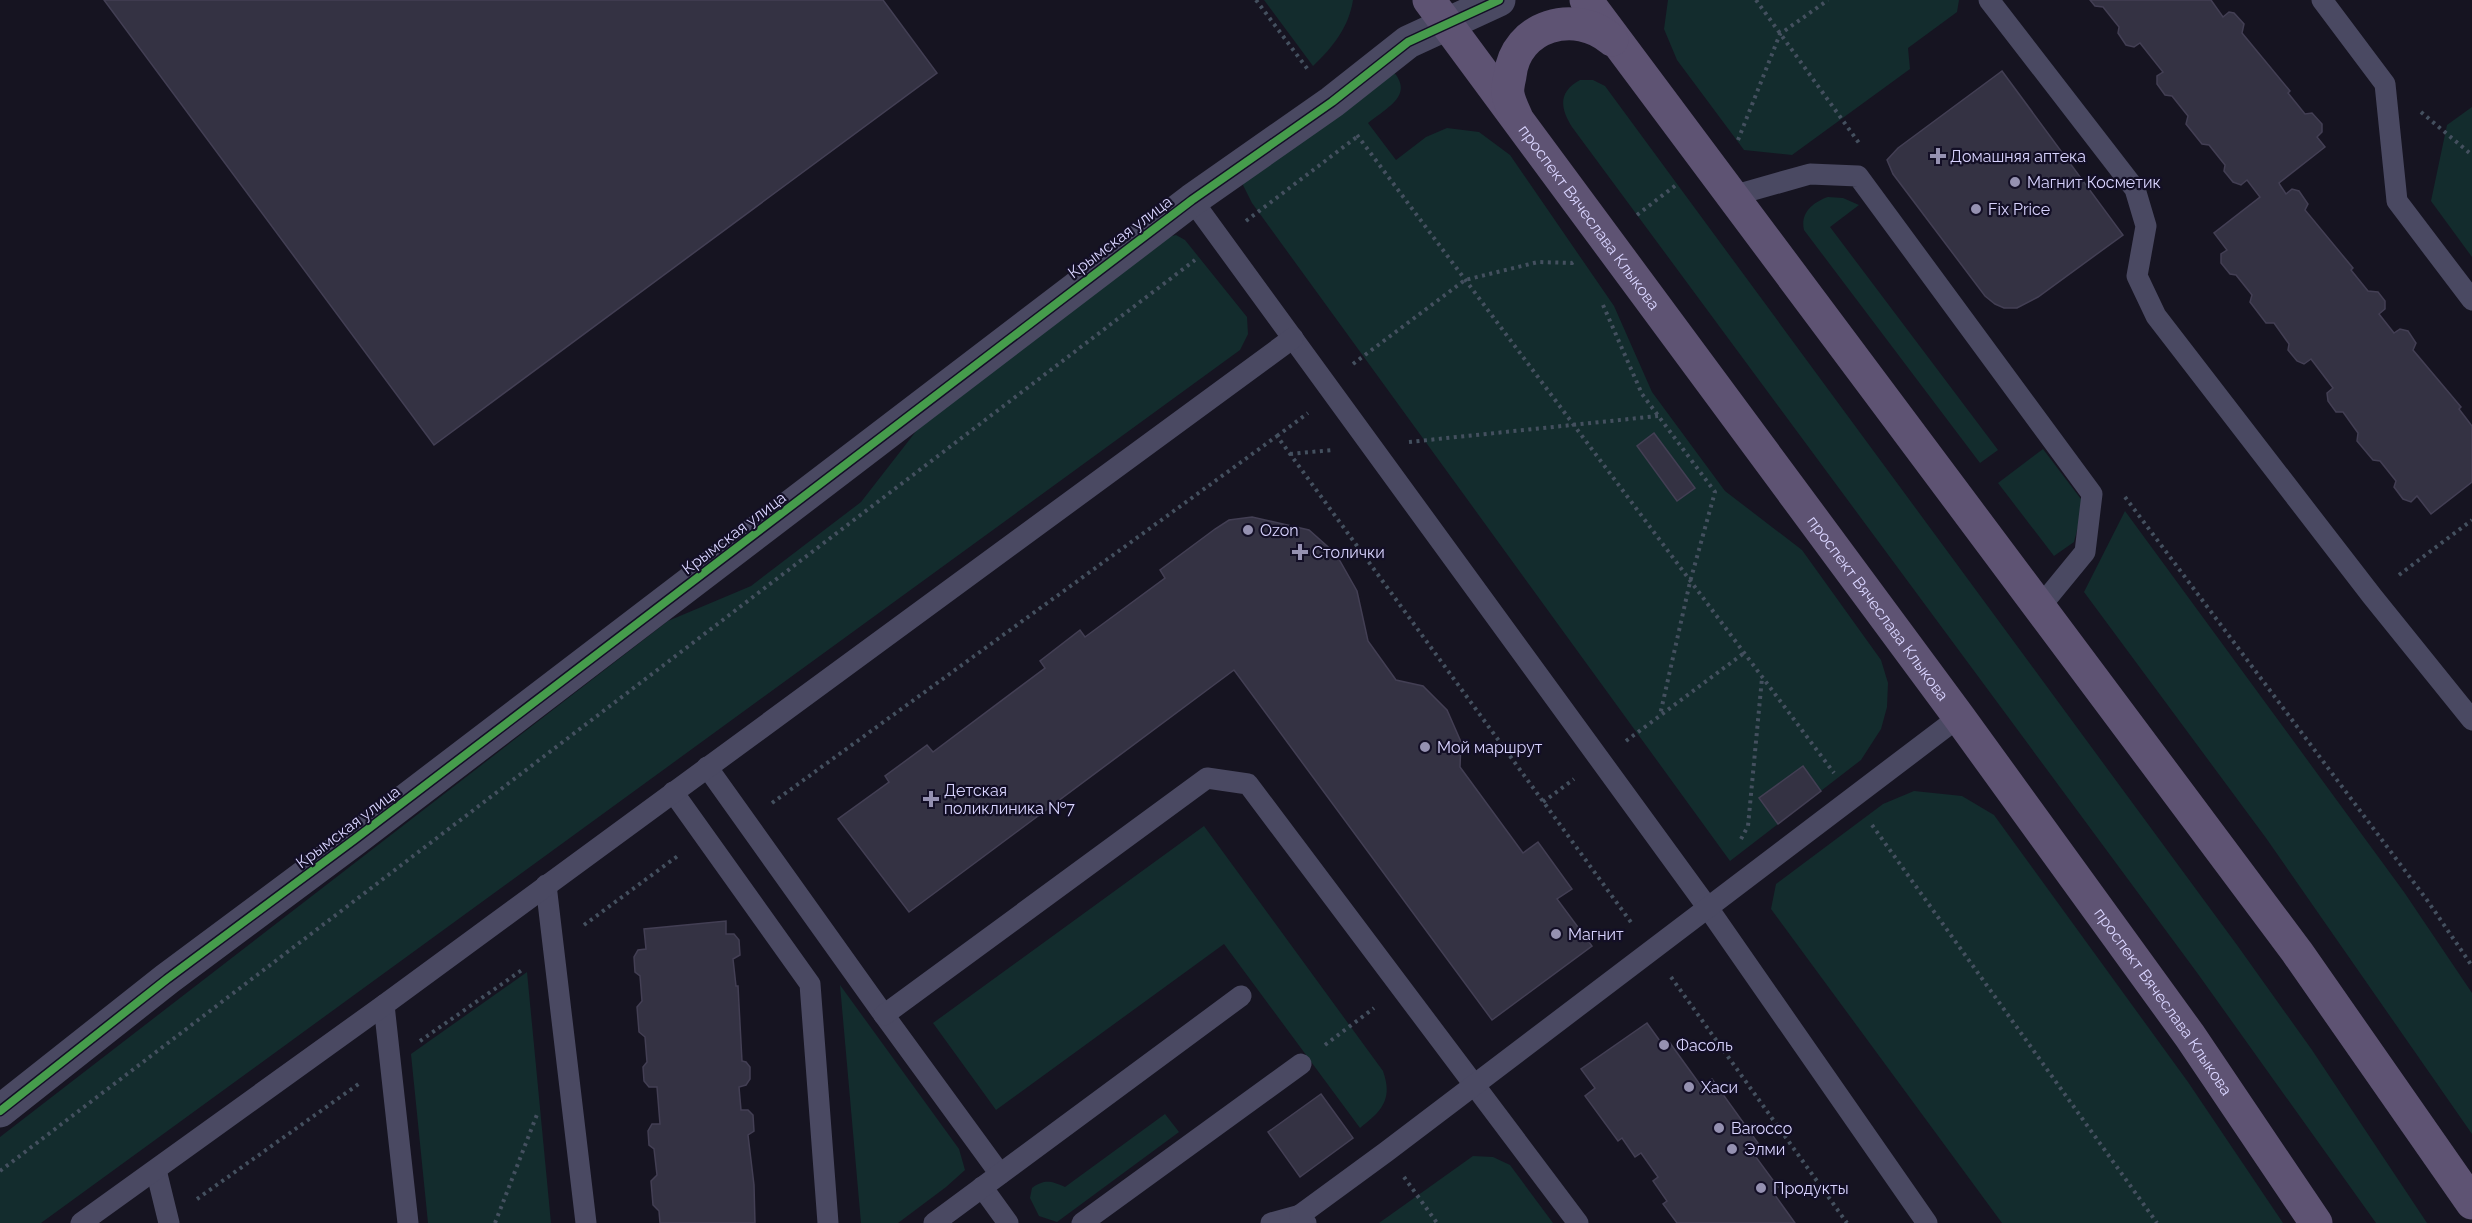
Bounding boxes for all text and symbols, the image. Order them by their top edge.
street label: проспект Вячеслава Клыкова [1515,121,1664,313]
place label: Домашняя аптека [1950,147,2086,166]
marker: Домашняя аптека [1931,149,1945,163]
place label: Магнит Косметик [2027,173,2161,192]
marker: Магнит Косметик [2008,175,2022,189]
street label: Крымская улица [1064,192,1176,282]
place label: Fix Price [1988,200,2050,219]
marker: Fix Price [1969,202,1983,216]
street label: Крымская улица [678,488,790,578]
street label: проспект Вячеслава Клыкова [1804,512,1953,704]
place label: Ozon [1260,521,1299,540]
marker: Ozon [1241,523,1255,537]
place label: Столички [1312,543,1385,562]
marker: Столички [1293,545,1307,559]
place label: Мой маршрут [1437,738,1543,757]
marker: Мой маршрут [1418,740,1432,754]
place label: Детская поликлиника №7 [944,781,1075,818]
street label: Крымская улица [292,782,404,872]
marker: Детская поликлиника №7 [922,790,940,808]
street label: проспект Вячеслава Клыкова [2091,904,2237,1099]
place label: Магнит [1568,925,1624,944]
marker: Магнит [1549,927,1563,941]
place label: Фасоль [1676,1036,1733,1055]
marker: Фасоль [1657,1038,1671,1052]
place label: Хаси [1701,1078,1738,1097]
marker: Хаси [1682,1080,1696,1094]
place label: Barocco [1731,1119,1792,1138]
marker: Barocco [1712,1121,1726,1135]
place label: Элми [1744,1140,1785,1159]
marker: Элми [1725,1142,1739,1156]
place label: Продукты [1773,1179,1849,1198]
marker: Продукты [1754,1181,1768,1195]

